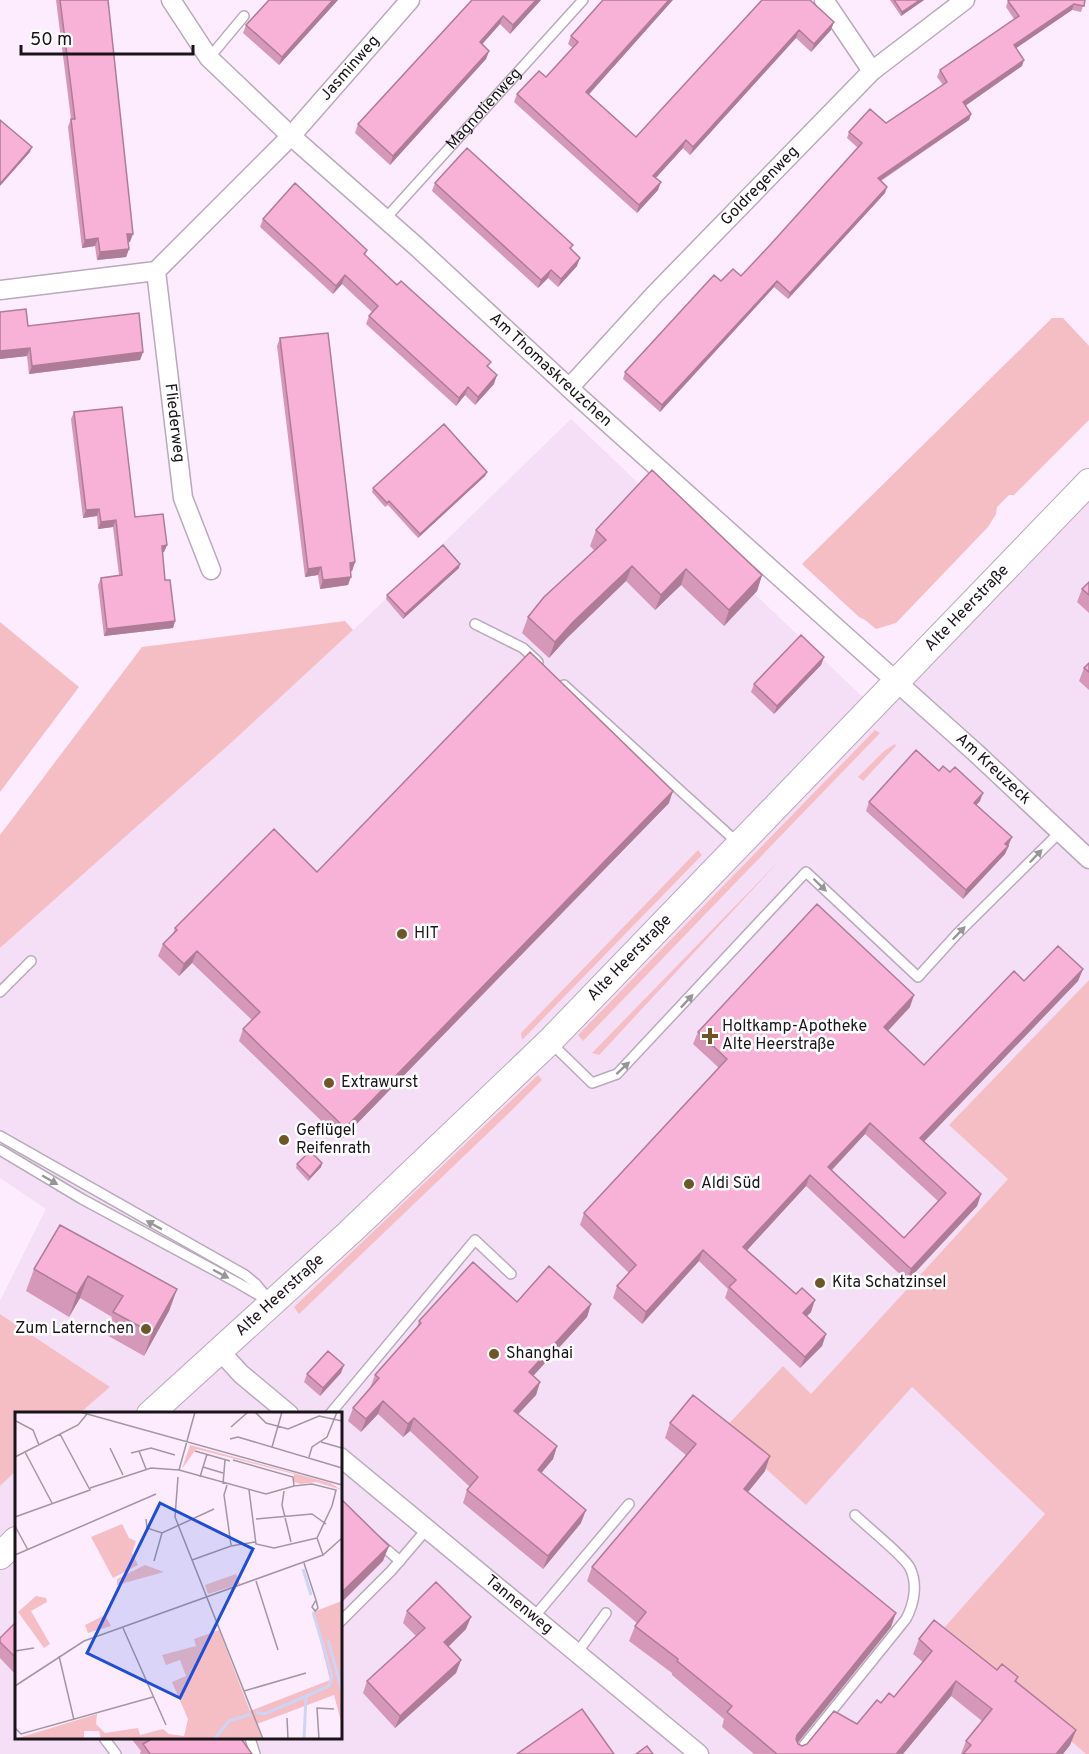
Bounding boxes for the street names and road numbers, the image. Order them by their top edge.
street label: Jasminweg [316,31,384,105]
street label: Magnolienweg [442,64,526,154]
street label: Goldregenweg [717,142,803,230]
street label: Am Thomaskreuzchen [485,309,616,432]
street label: Fliederweg [159,382,189,464]
street label: Alte Heerstraße [921,561,1014,656]
street label: Am Kreuzeck [951,729,1035,809]
street label: Alte Heerstraße [583,911,676,1006]
street label: Alte Heerstraße [232,1250,329,1341]
street label: Tannenweg [481,1571,557,1639]

